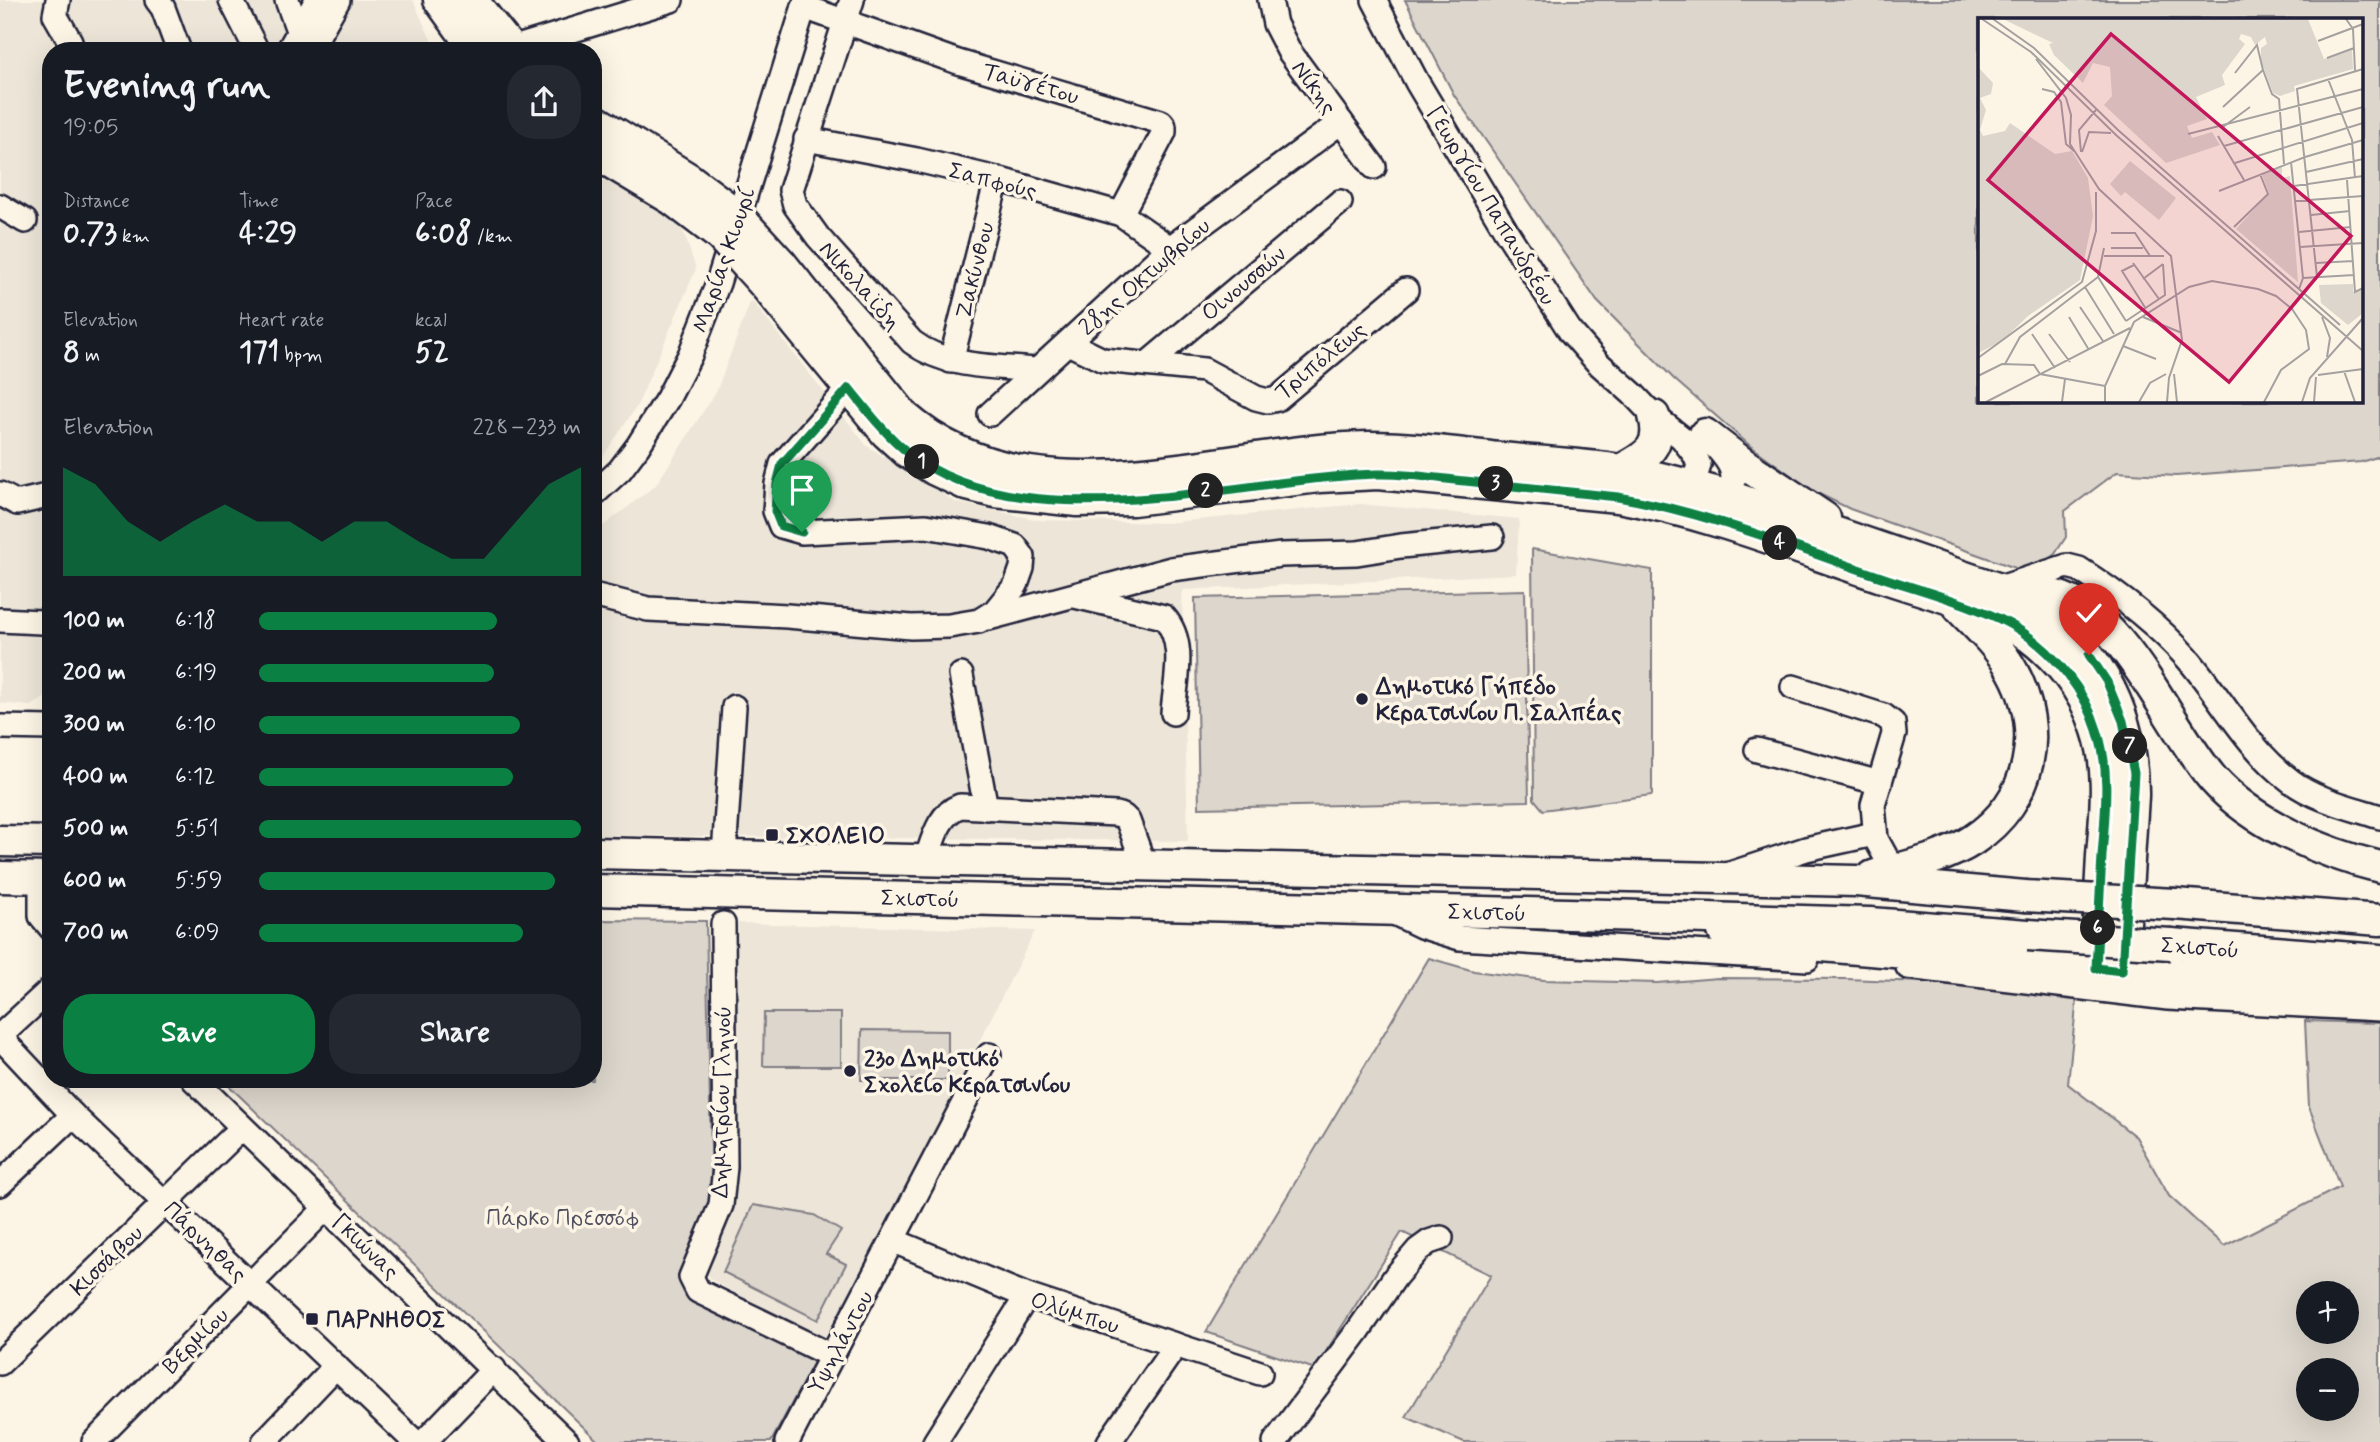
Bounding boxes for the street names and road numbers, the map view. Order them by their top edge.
street label: Ταϋγέτου [979,55,1082,113]
street label: Νίκης [1284,55,1343,121]
street label: Γεωργίου Παπανδρέου [1419,100,1564,311]
street label: Σαπφούς [945,156,1040,207]
street label: Μαρίας Κιουρί [686,184,764,337]
street label: 28ης Οκτωβρίου [1073,212,1217,343]
street label: Ζακύνθου [949,219,1002,322]
street label: Νικολαϊδη [812,236,907,337]
street label: Οινουσσών [1196,240,1293,329]
street label: Τριπόλεως [1270,316,1373,407]
street label: Σχιστού [880,884,960,916]
street label: Σχιστού [1447,898,1526,930]
street label: Σχιστού [2160,931,2240,967]
street label: Δημητρίου Γληνού [706,1006,740,1198]
street label: Πάρνηθας [156,1195,253,1290]
street label: Γκιώνας [324,1208,405,1287]
street label: Κισσάβου [64,1219,150,1304]
street label: Ολύμπου [1026,1285,1123,1342]
street label: Υψηλάντου [802,1286,882,1400]
street label: Βερμίου [157,1302,236,1381]

